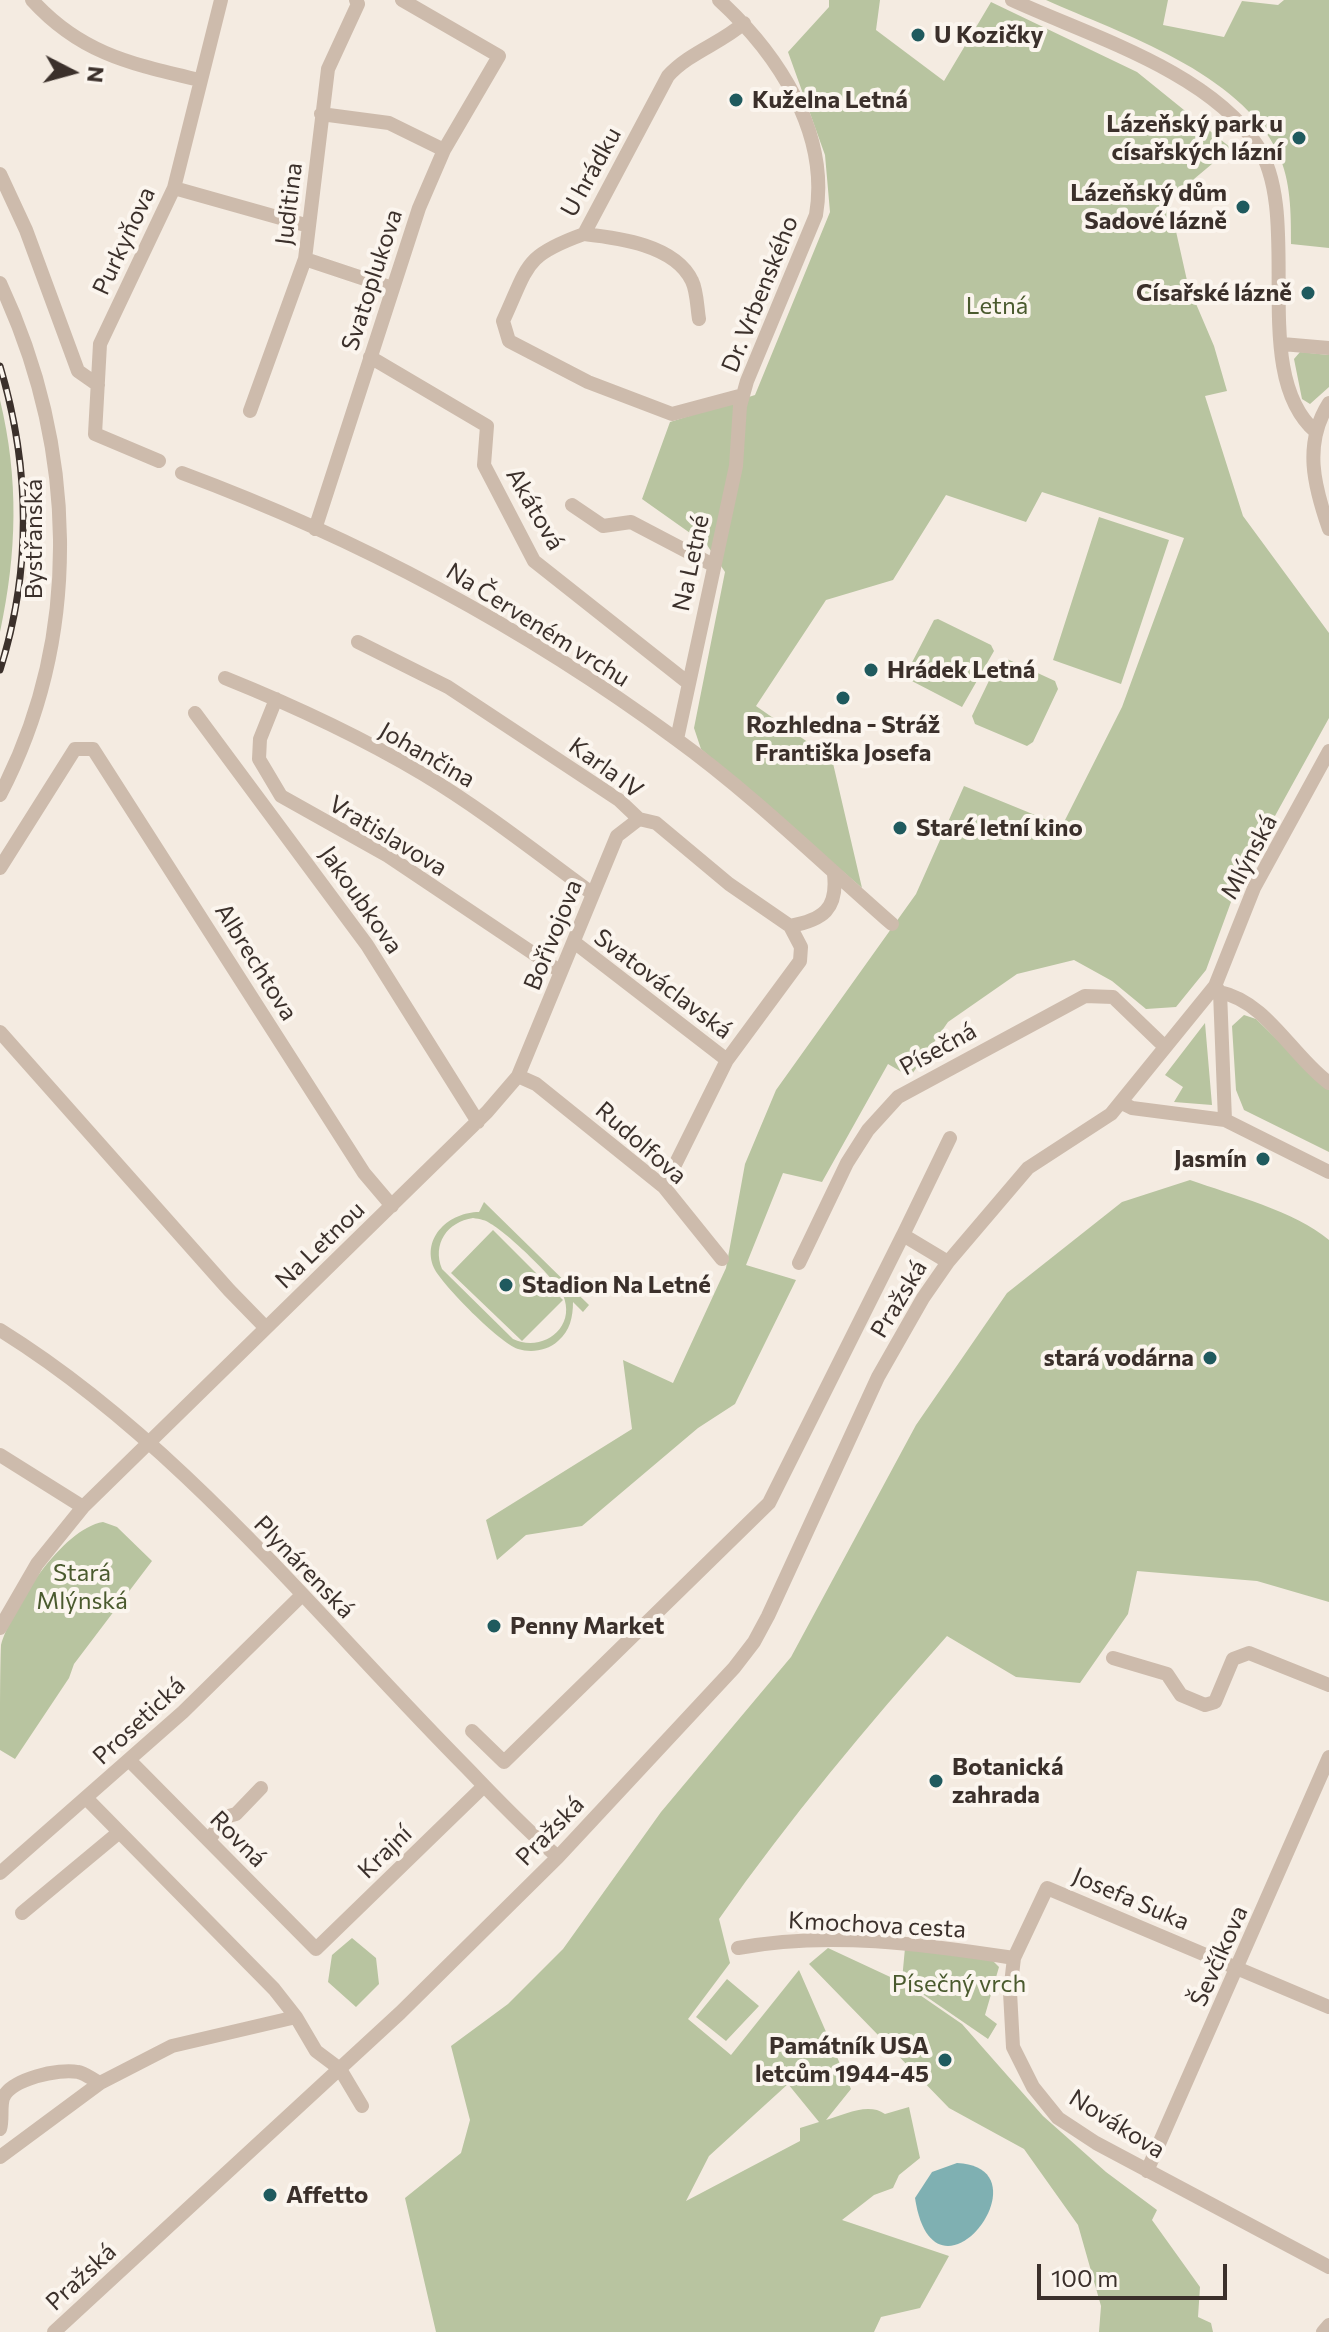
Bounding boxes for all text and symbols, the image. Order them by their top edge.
place label: U Kozičky [934,21,1044,49]
marker: U Kozičky [909,26,927,44]
north arrow [32,32,112,112]
text: N [82,65,111,84]
place label: Kuželna Letná [752,86,908,114]
marker: Kuželna Letná [727,91,745,109]
place label: Lázeňský park u císařských lázní [1106,110,1283,166]
street label: U hrádku [555,122,627,222]
marker: Lázeňský park u císařských lázní [1290,129,1308,147]
street label: Juditina [270,161,308,247]
place label: Lázeňský dům Sadové lázně [1070,179,1227,235]
street label: Purkyňova [86,182,162,300]
marker: Lázeňský dům Sadové lázně [1234,198,1252,216]
street label: Svatoplukova [336,206,408,354]
street label: Dr. Vrbenského [716,212,804,376]
place label: Císařské lázně [1136,279,1292,307]
marker: Císařské lázně [1299,284,1317,302]
park label: Letná [966,292,1028,320]
street label: Akátová [500,463,570,555]
street label: Bystřanská [20,479,48,599]
street label: Na Letné [667,512,715,614]
street label: Na Červeném vrchu [441,557,635,693]
place label: Hrádek Letná [887,656,1035,684]
marker: Hrádek Letná [862,661,880,679]
marker: Rozhledna - Stráž Františka Josefa [834,689,852,707]
place label: Rozhledna - Stráž Františka Josefa [746,711,940,767]
street label: Johančina [374,716,480,794]
street label: Karla IV [563,731,649,805]
street label: Vratislavova [324,789,452,883]
street label: Mlýnská [1215,810,1283,904]
place label: Staré letní kino [916,814,1083,842]
marker: Staré letní kino [891,819,909,837]
street label: Jakoubkova [313,841,409,959]
street label: Bořivojova [518,876,588,994]
street label: Albrechtova [209,898,303,1026]
street label: Svatováclavská [588,923,738,1045]
street label: Písečná [895,1016,981,1082]
street label: Rudolfova [590,1096,692,1190]
place label: Jasmín [1174,1145,1247,1173]
marker: Jasmín [1254,1150,1272,1168]
street label: Na Letnou [269,1195,371,1295]
street label: Pražská [865,1255,933,1343]
place label: Stadion Na Letné [522,1271,711,1299]
marker: Stadion Na Letné [497,1276,515,1294]
place label: stará vodárna [1044,1344,1194,1372]
marker: stará vodárna [1201,1349,1219,1367]
street label: Plynárenská [248,1510,360,1624]
park label: Stará Mlýnská [36,1559,128,1615]
place label: Penny Market [510,1612,664,1640]
marker: Penny Market [485,1617,503,1635]
street label: Prosetická [87,1671,191,1771]
place label: Botanická zahrada [952,1753,1063,1809]
marker: Botanická zahrada [927,1772,945,1790]
street label: Pražská [510,1790,590,1872]
street label: Rovná [204,1805,272,1873]
street label: Krajní [352,1819,418,1885]
street label: Josefa Suka [1068,1862,1194,1936]
street label: Ševčíkova [1184,1901,1254,2011]
street label: Kmochova cesta [787,1906,967,1944]
park label: Písečný vrch [892,1970,1026,1998]
place label: Památník USA letcům 1944-45 [755,2032,929,2088]
marker: Památník USA letcům 1944-45 [936,2051,954,2069]
street label: Novákova [1064,2083,1170,2165]
place label: Affetto [286,2181,368,2209]
marker: Affetto [261,2186,279,2204]
street label: Pražská [40,2237,122,2317]
scale bar [1041,2248,1231,2298]
text: 100 m [1051,2263,1118,2292]

